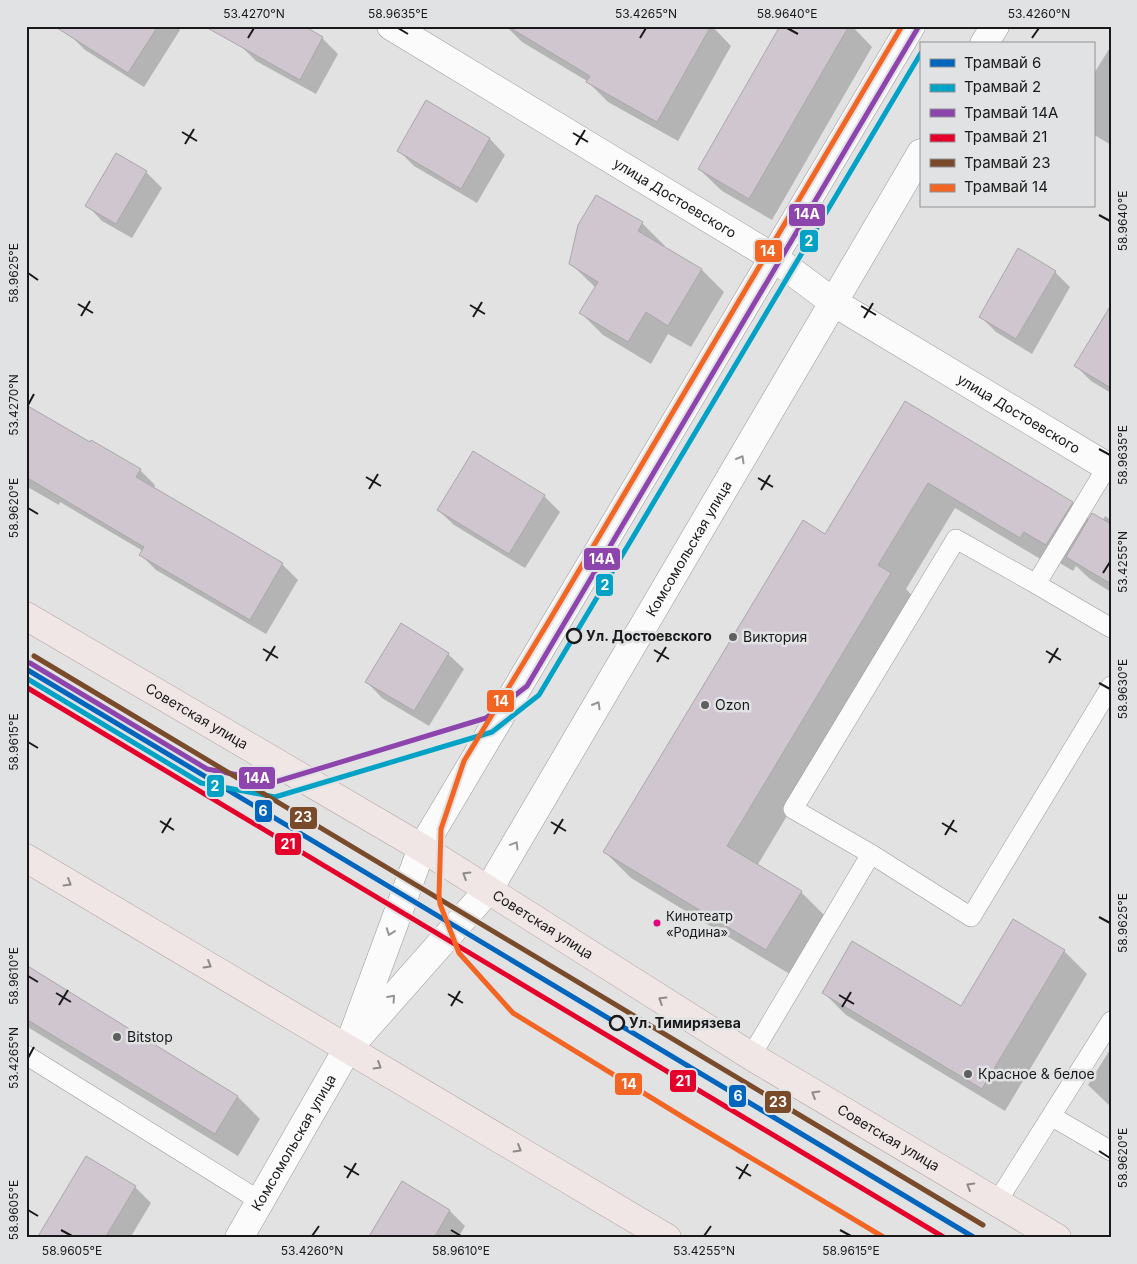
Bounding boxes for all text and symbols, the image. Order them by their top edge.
text: 53.4270°N [223,6,285,21]
text: 58.9635°E [368,6,428,21]
text: 53.4265°N [615,6,677,21]
text: 58.9640°E [757,6,817,21]
text: 53.4260°N [1008,6,1070,21]
legend [920,42,1094,208]
text: Трамвай 6 [964,53,1041,72]
text: Трамвай 2 [964,77,1041,96]
text: Трамвай 14А [964,103,1058,122]
text: Трамвай 21 [964,127,1047,146]
text: Трамвай 23 [964,153,1051,172]
street label: улица Достоевского [611,154,740,241]
text: Трамвай 14 [964,177,1048,196]
text: 58.9640°E [1115,191,1130,251]
line badge: 14А [788,203,826,227]
text: 14А [794,205,821,222]
line badge: 2 [799,229,819,253]
text: 2 [805,232,814,249]
line badge: 14 [754,239,783,263]
text: 14 [760,242,776,259]
text: 58.9625°E [6,243,21,303]
street label: улица Достоевского [954,370,1084,457]
text: 53.4270°N [6,374,21,436]
text: 58.9635°E [1115,425,1130,485]
one-way arrow [735,455,745,464]
street label: Комсомольская улица [642,477,735,619]
text: 58.9620°E [6,478,21,538]
text: 53.4255°N [1115,531,1130,593]
line badge: 14А [583,547,621,571]
text: 14А [589,550,616,567]
line badge: 2 [595,573,614,597]
text: 2 [601,576,610,593]
place label: Ул. Достоевского [586,627,712,644]
marker: Ул. Достоевского [566,628,582,644]
place label: Виктория [743,628,807,645]
marker: Виктория [727,631,739,643]
text: 58.9630°E [1115,659,1130,719]
street label: Советская улица [143,679,251,752]
line badge: 14 [486,689,515,713]
text: 14 [493,692,509,709]
place label: Ozon [715,696,750,713]
marker: Ozon [699,699,711,711]
one-way arrow [591,701,601,710]
text: 58.9615°E [6,713,21,771]
line badge: 14А [238,766,276,790]
text: 14А [244,769,271,786]
line badge: 2 [206,774,225,798]
text: 2 [211,777,220,794]
line badge: 6 [254,799,273,823]
text: 6 [258,802,268,819]
line badge: 23 [289,806,318,830]
text: 23 [294,808,312,825]
line badge: 21 [274,832,302,856]
text: 21 [281,835,295,852]
one-way arrow [508,841,518,850]
one-way arrow [463,871,472,881]
one-way arrow [63,876,72,886]
street label: Советская улица [490,886,597,962]
text: 58.9625°E [1115,893,1130,953]
place label: Кинотеатр «Родина» [666,908,733,940]
marker: Кинотеатр «Родина» [652,918,662,928]
one-way arrow [386,927,396,936]
text: 58.9610°E [6,947,21,1005]
one-way arrow [203,959,212,969]
one-way arrow [386,995,395,1004]
one-way arrow [659,996,668,1006]
place label: Ул. Тимирязева [629,1014,741,1031]
marker: Ул. Тимирязева [609,1015,625,1031]
text: 53.4265°N [6,1027,21,1089]
place label: Bitstop [127,1028,173,1045]
marker: Bitstop [111,1031,123,1043]
one-way arrow [373,1059,382,1069]
place label: Красное & белое [978,1065,1095,1082]
marker: Красное & белое [962,1068,974,1080]
line badge: 21 [669,1069,697,1093]
street label: Комсомольская улица [247,1071,339,1214]
line badge: 14 [614,1072,643,1096]
text: 21 [676,1072,690,1089]
text: 14 [621,1075,637,1092]
line badge: 6 [728,1084,747,1108]
text: 6 [733,1087,743,1104]
line badge: 23 [764,1090,792,1114]
one-way arrow [812,1091,821,1101]
text: 23 [769,1093,787,1110]
street label: Советская улица [834,1100,943,1174]
text: 58.9620°E [1115,1128,1130,1188]
one-way arrow [512,1143,521,1153]
text: 58.9605°E [6,1180,21,1240]
one-way arrow [967,1183,976,1193]
text: 58.9605°E [42,1243,102,1258]
text: 53.4260°N [281,1243,343,1258]
text: 58.9610°E [432,1243,490,1258]
text: 53.4255°N [673,1243,735,1258]
text: 58.9615°E [822,1243,880,1258]

